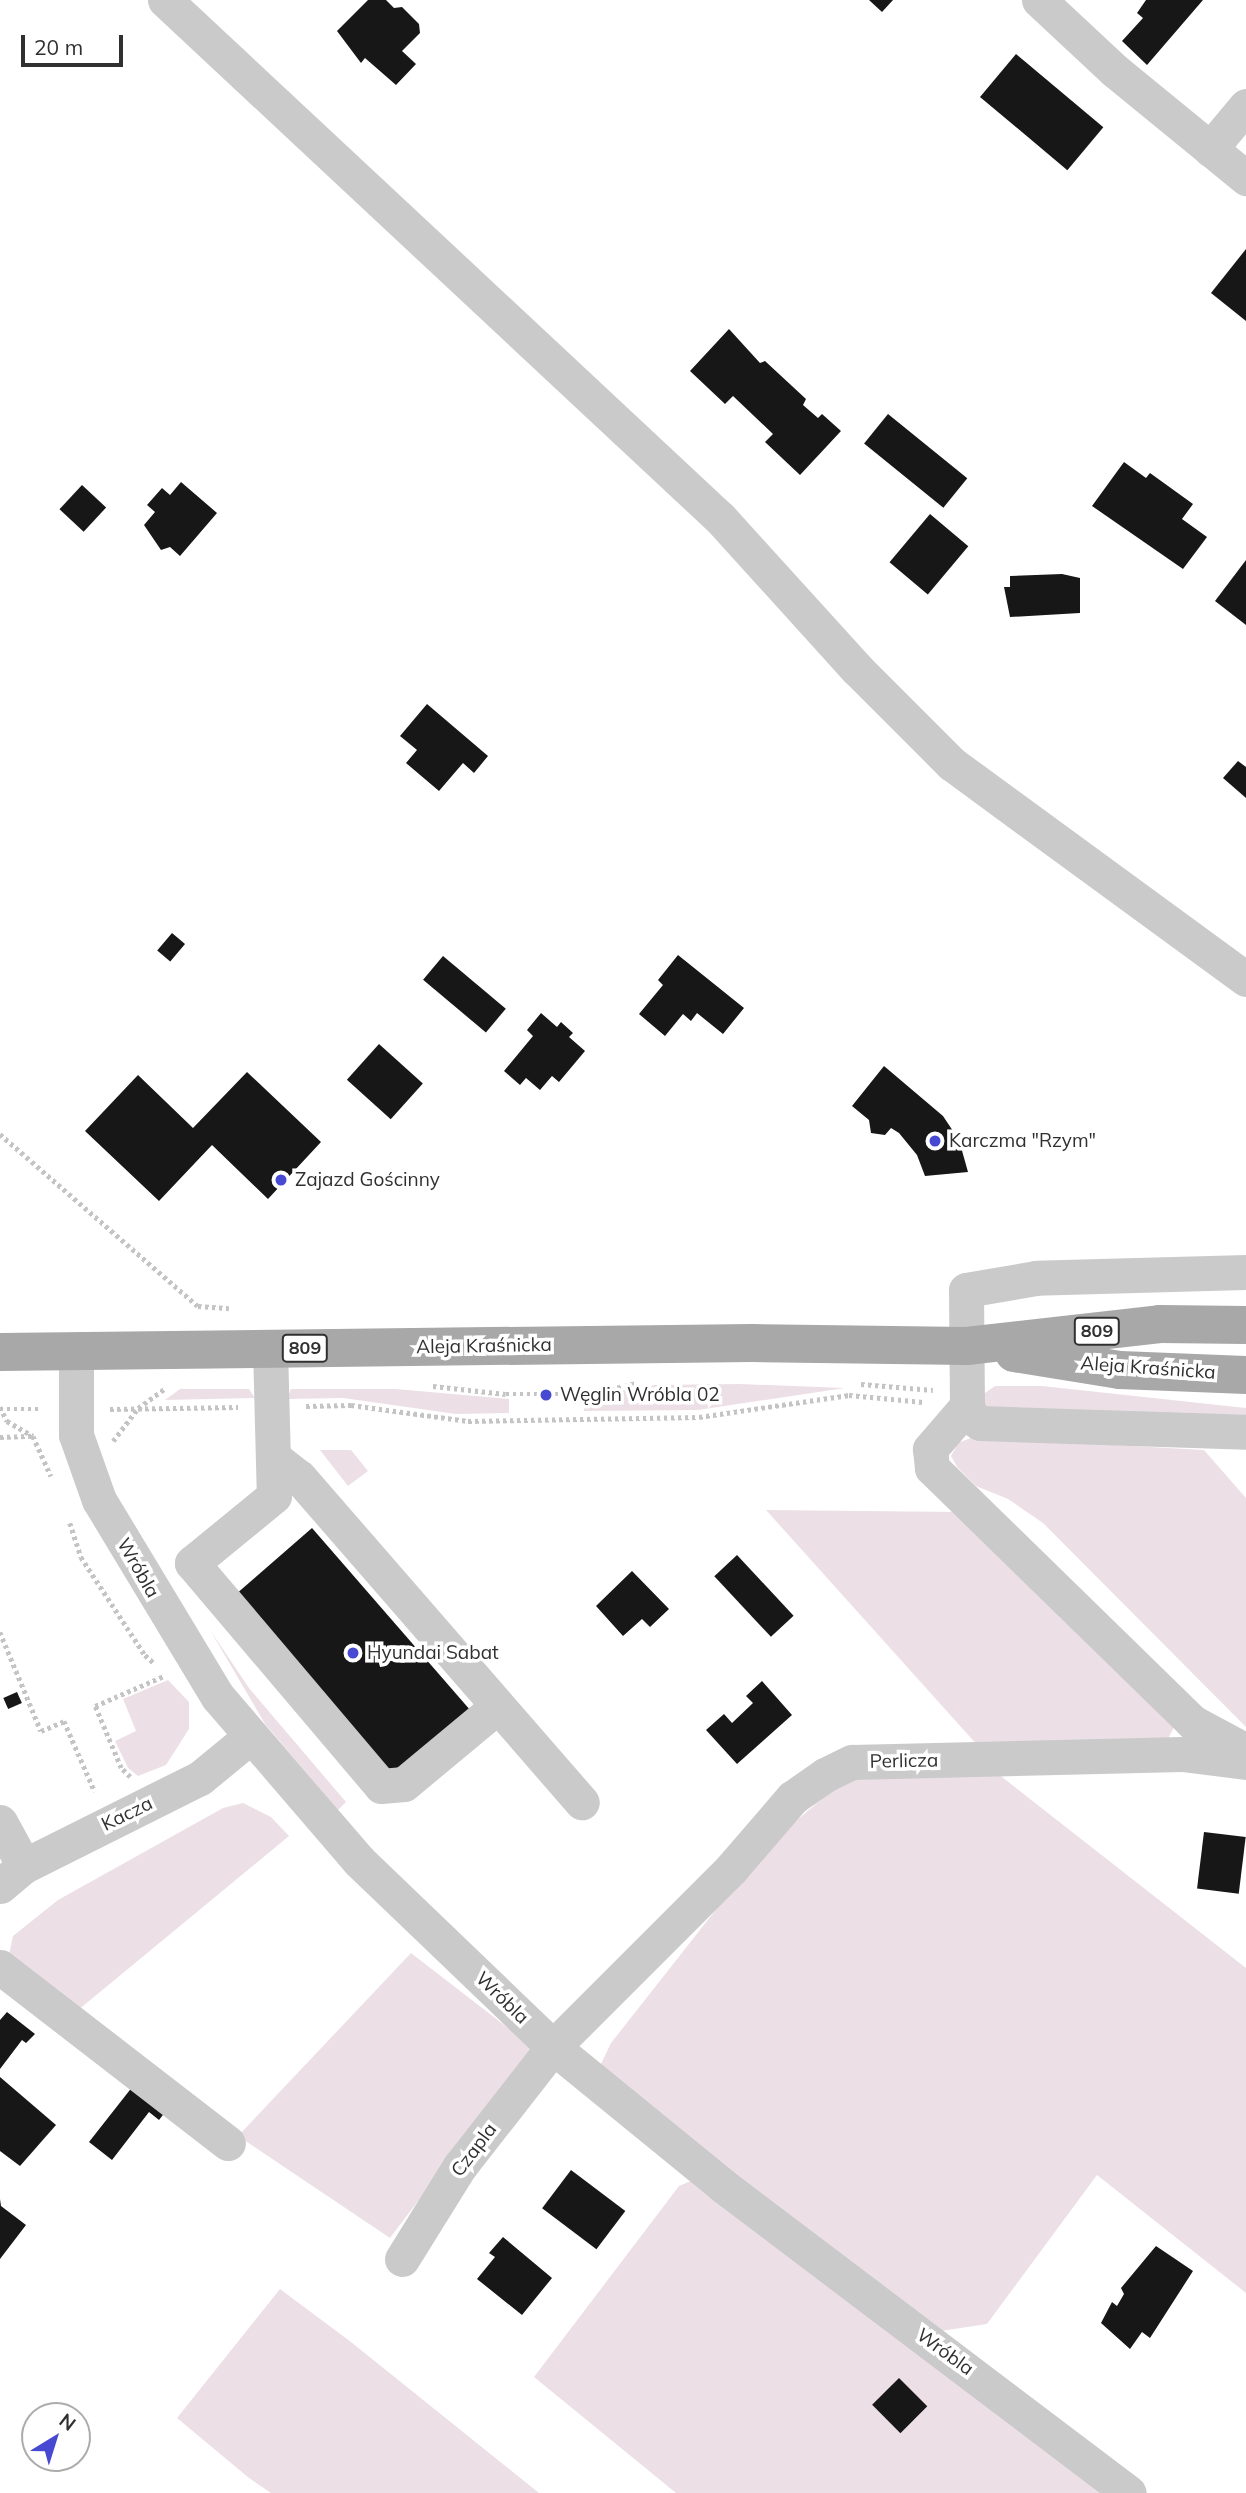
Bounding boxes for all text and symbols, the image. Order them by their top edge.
scale bar [24,21,126,65]
text: 20 m [34,34,83,60]
place label: Karczma "Rzym" [949,1130,1096,1152]
marker: Karczma "Rzym" [927,1133,943,1149]
place label: Zajazd Gościnny [295,1169,440,1191]
marker: Zajazd Gościnny [273,1172,289,1188]
road number: 809 [1072,1316,1122,1346]
street label: Aleja Kraśnicka [416,1333,552,1359]
road number: 809 [280,1334,330,1363]
street label: Aleja Kraśnicka [1080,1352,1216,1384]
place label: Węglin Wróbla 02 [560,1384,720,1406]
marker: Węglin Wróbla 02 [538,1387,554,1403]
street label: Wróbla [112,1534,164,1602]
place label: Hyundai Sabat [367,1642,499,1664]
marker: Hyundai Sabat [345,1645,361,1661]
street label: Perlicza [869,1749,939,1773]
street label: Kacza [98,1792,156,1836]
street label: Wróbla [471,1967,533,2029]
street label: Czapla [446,2119,502,2181]
street label: Wróbla [912,2324,978,2380]
north arrow [21,2402,91,2472]
text: N [55,2408,81,2436]

